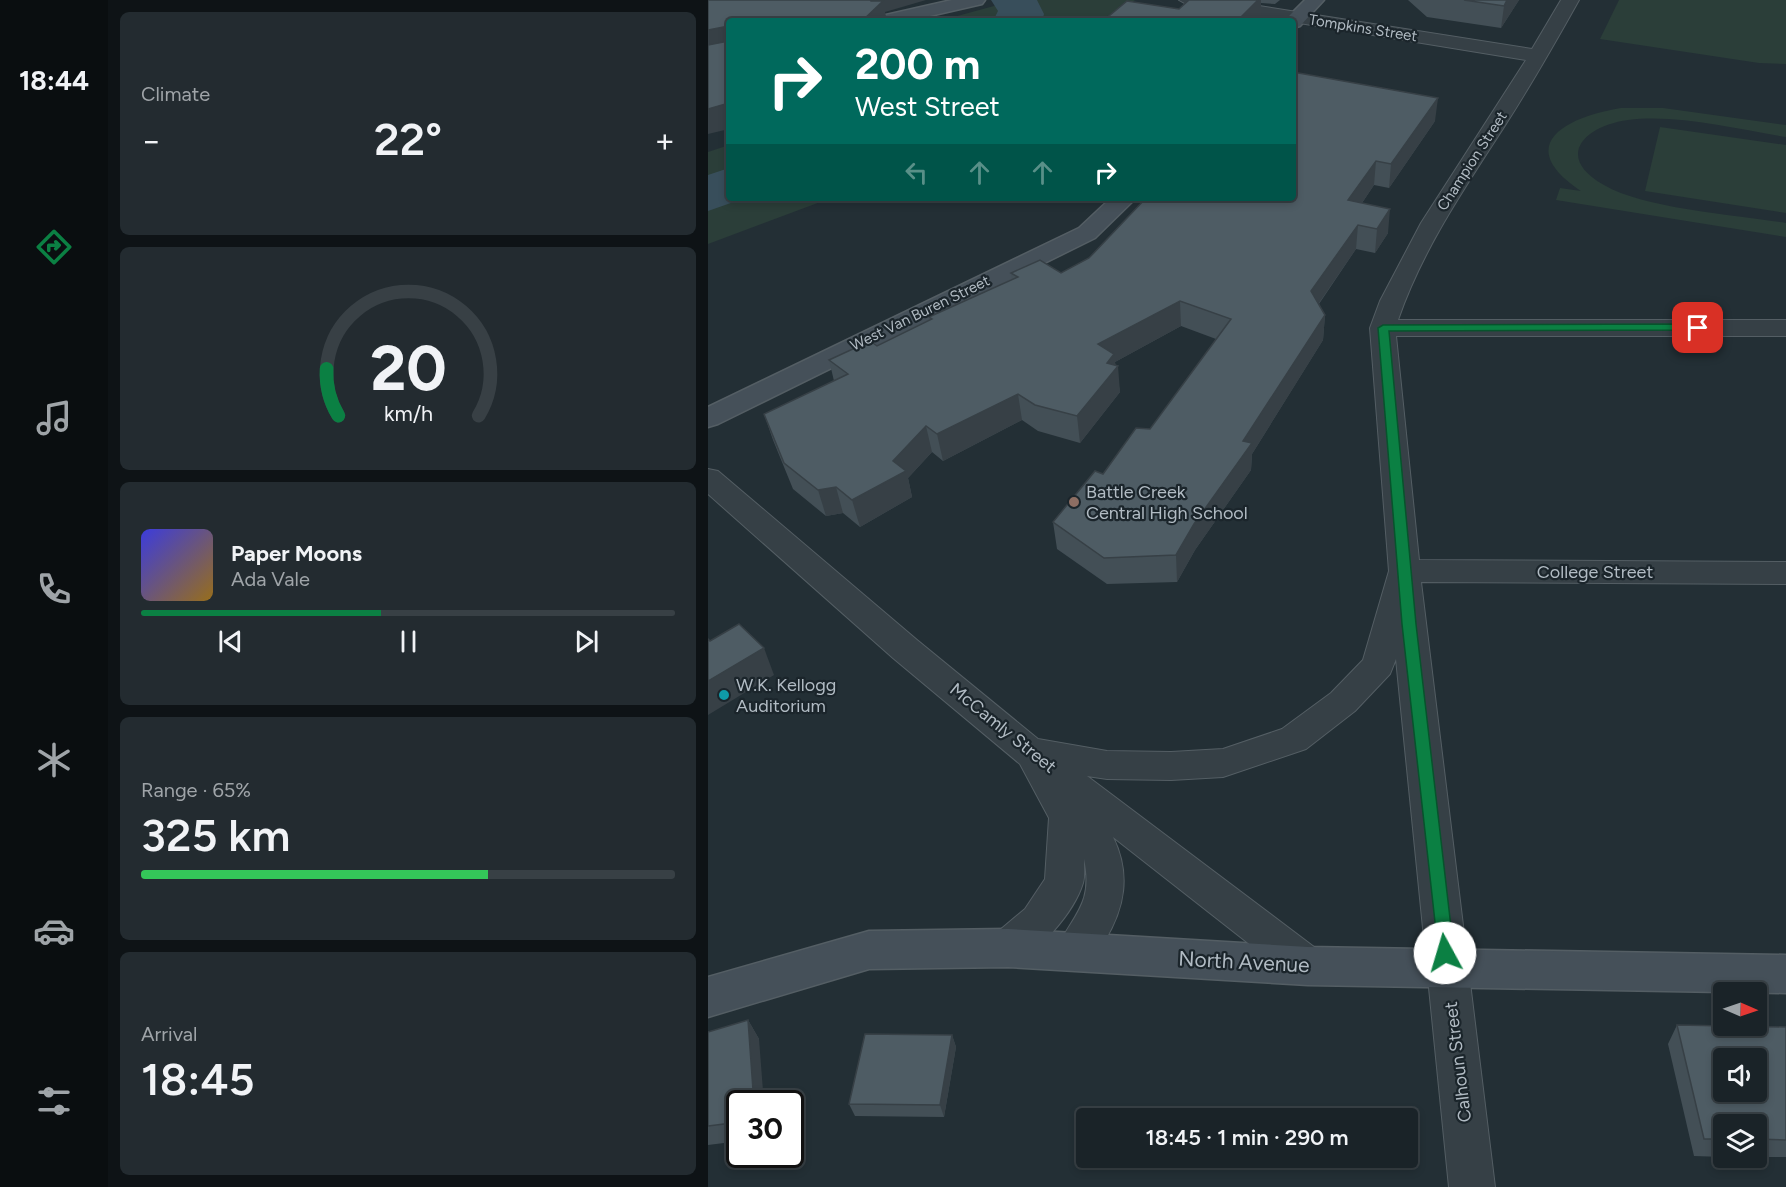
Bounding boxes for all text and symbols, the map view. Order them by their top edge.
street label: Tompkins Street [1308,11,1419,46]
text: 200 m [855,39,980,90]
icon: right [756,42,834,120]
text: 18:44 [19,64,89,97]
text: Climate [141,82,210,106]
text: West Street [855,90,1000,123]
street label: Champion Street [1433,108,1511,214]
text: 22° [374,112,442,166]
text: − [141,121,162,160]
text: + [654,121,675,160]
icon: left [900,156,933,189]
icon: ahead [963,156,996,189]
icon: ahead [1026,156,1059,189]
icon: right [1089,156,1122,189]
icon: directions [33,226,75,268]
street label: West Van Buren Street [847,271,993,355]
pin [1672,302,1723,353]
icon: arrive [1681,311,1714,344]
text: 20 [370,331,446,406]
icon: music [33,397,75,439]
text: km/h [384,401,432,426]
place label: Battle Creek Central High School [1086,481,1248,524]
marker: Battle Creek Central High School [1067,495,1081,509]
text: Paper Moons [231,540,362,567]
street label: College Street [1537,561,1653,583]
text: Ada Vale [231,567,310,591]
icon: phone [33,568,75,610]
icon: previous [214,625,247,658]
icon: pause [392,625,425,658]
icon: next [570,625,603,658]
place label: W.K. Kellogg Auditorium [736,674,836,717]
street label: McCamly Street [945,678,1061,778]
marker: W.K. Kellogg Auditorium [717,688,731,702]
icon: climate [33,739,75,781]
text: Range · 65% [141,778,251,802]
text: 325 km [141,808,291,862]
icon: car [33,910,75,952]
position arrow [1413,921,1477,985]
street label: North Avenue [1178,946,1310,977]
north arrow [1713,982,1767,1036]
map controls [1713,982,1767,1168]
street label: Calhoun Street [1440,1000,1476,1124]
text: Arrival [141,1022,197,1046]
button: sound [1713,1048,1767,1102]
text: 18:45 [141,1052,254,1106]
icon: filters [33,1080,75,1122]
speed limit sign: 30 [726,1090,804,1168]
button: layers [1713,1114,1767,1168]
text: 18:45 · 1 min · 290 m [1145,1124,1349,1151]

